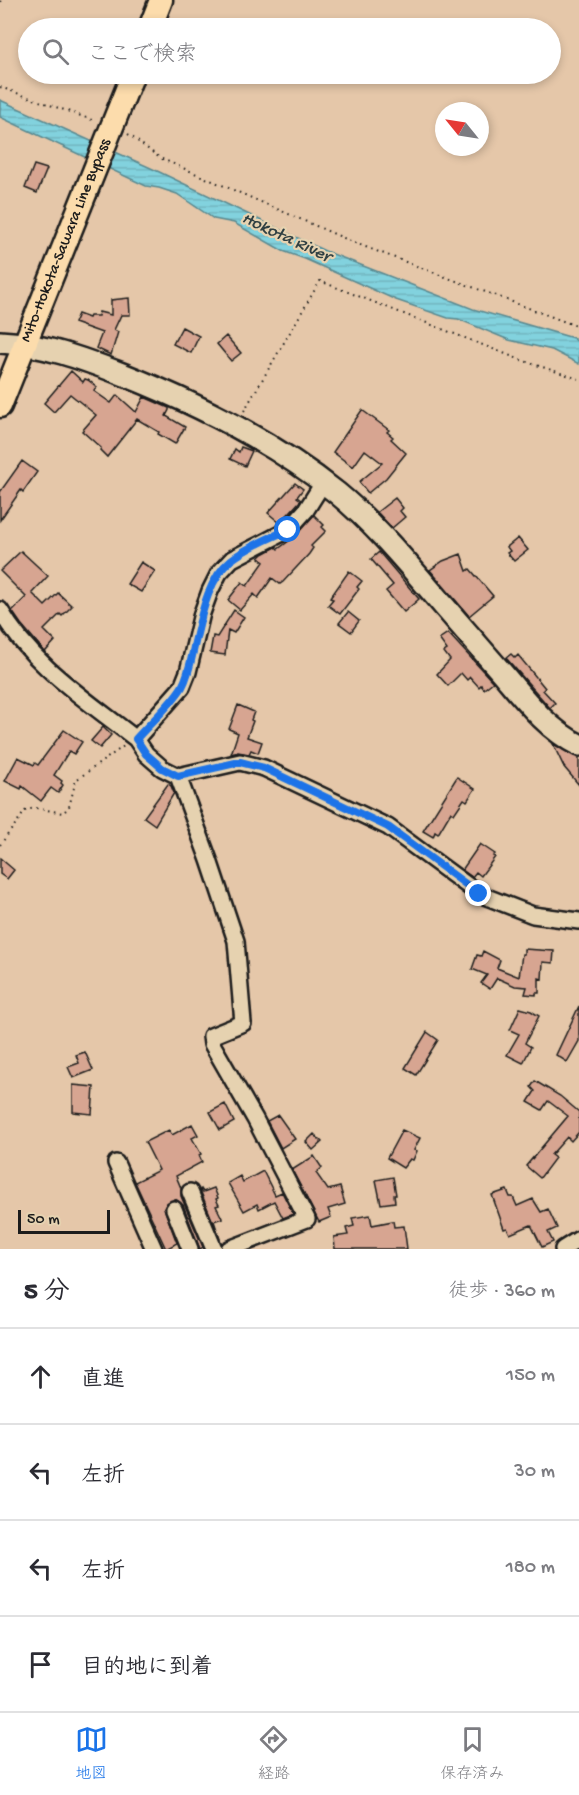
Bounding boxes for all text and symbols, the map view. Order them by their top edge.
search box [18,18,561,84]
icon: search [39,35,72,68]
text: ここで検索 [87,43,197,69]
north arrow [435,102,489,156]
street label: Mito-Hokota-Sawara Line Bypass [17,135,116,345]
water label: Hokota River [238,208,337,269]
route start [274,516,300,542]
route end [465,880,491,906]
scale bar [18,1207,110,1234]
text: 50 m [27,1211,60,1230]
text: 5 分 [24,1278,70,1309]
text: 徒歩 · 360 m [448,1281,555,1304]
icon: ahead [24,1360,57,1393]
text: 150 m [506,1365,555,1388]
text: 直進 [81,1368,125,1394]
icon: left [24,1456,57,1489]
text: 30 m [514,1461,555,1484]
text: 左折 [81,1464,125,1490]
icon: left [24,1552,57,1585]
text: 180 m [506,1557,555,1580]
text: 左折 [81,1560,125,1586]
icon: arrive [24,1648,57,1681]
text: 目的地に到着 [81,1656,213,1682]
tab: 地図 [75,1723,108,1785]
tab: 経路 [257,1723,290,1785]
tab: 保存済み [440,1723,504,1785]

